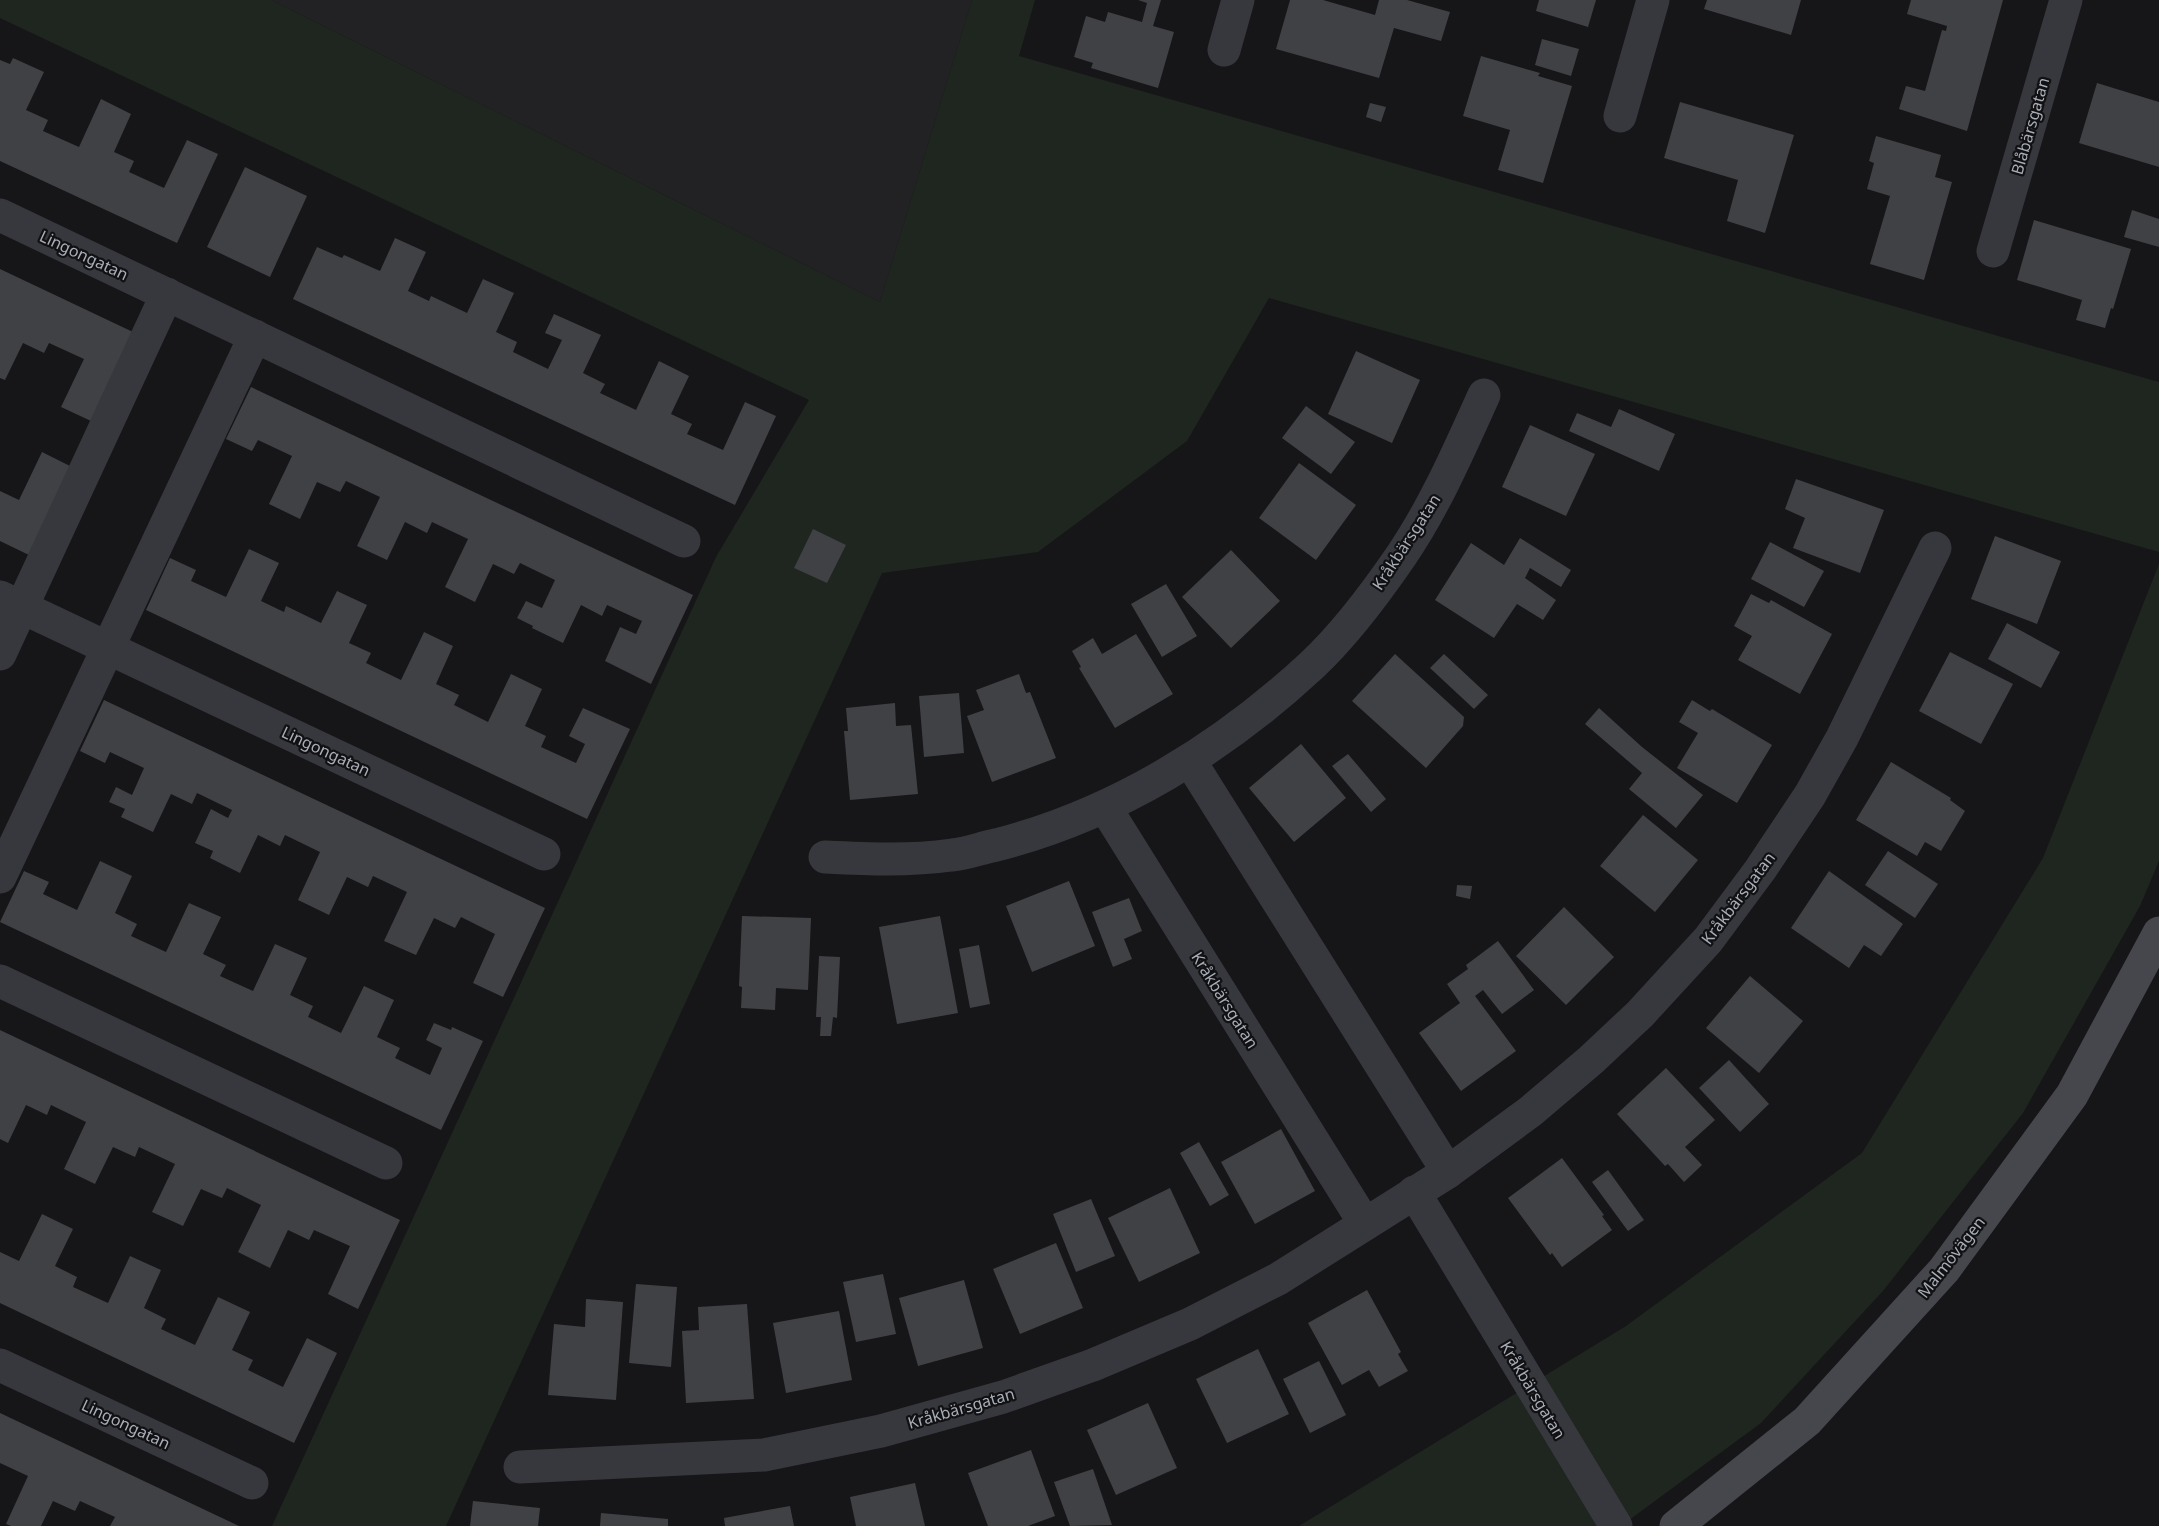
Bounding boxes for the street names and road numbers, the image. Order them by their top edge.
street label: Blåbärsgatan [2006,75,2054,177]
street label: Lingongatan [36,225,132,285]
street label: Kråkbärsgatan [1367,490,1445,594]
street label: Lingongatan [278,721,374,781]
street label: Kråkbärsgatan [1696,847,1780,949]
street label: Kråkbärsgatan [1186,947,1264,1053]
street label: Malmövägen [1912,1212,1990,1302]
street label: Kråkbärsgatan [1495,1337,1571,1443]
street label: Kråkbärsgatan [905,1382,1017,1434]
street label: Lingongatan [78,1394,174,1454]

